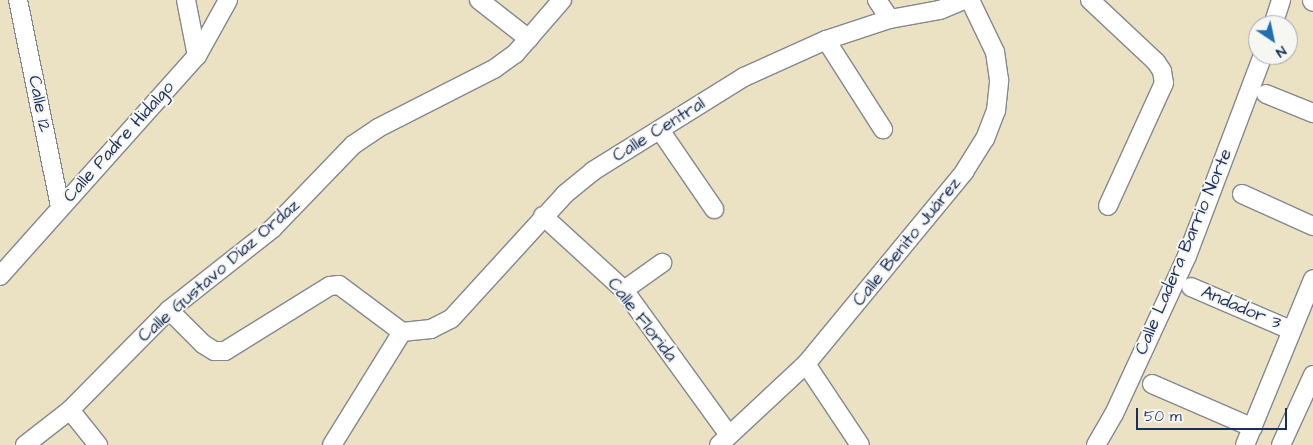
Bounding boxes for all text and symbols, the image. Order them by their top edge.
north arrow [1248,15,1298,65]
text: N [1272,41,1290,62]
street label: Calle 12 [23,74,55,134]
street label: Calle Padre Hidalgo [59,77,179,207]
street label: Calle Central [609,93,709,167]
street label: Calle Ladera Barrio Norte [1131,146,1237,358]
street label: Calle Benito Juárez [848,173,966,311]
street label: Calle Gustavo Díaz Ordaz [134,195,304,347]
street label: Calle Florida [602,274,682,366]
street label: Andador 3 [1198,282,1284,334]
scale bar [1138,398,1289,430]
text: 50 m [1144,406,1182,427]

